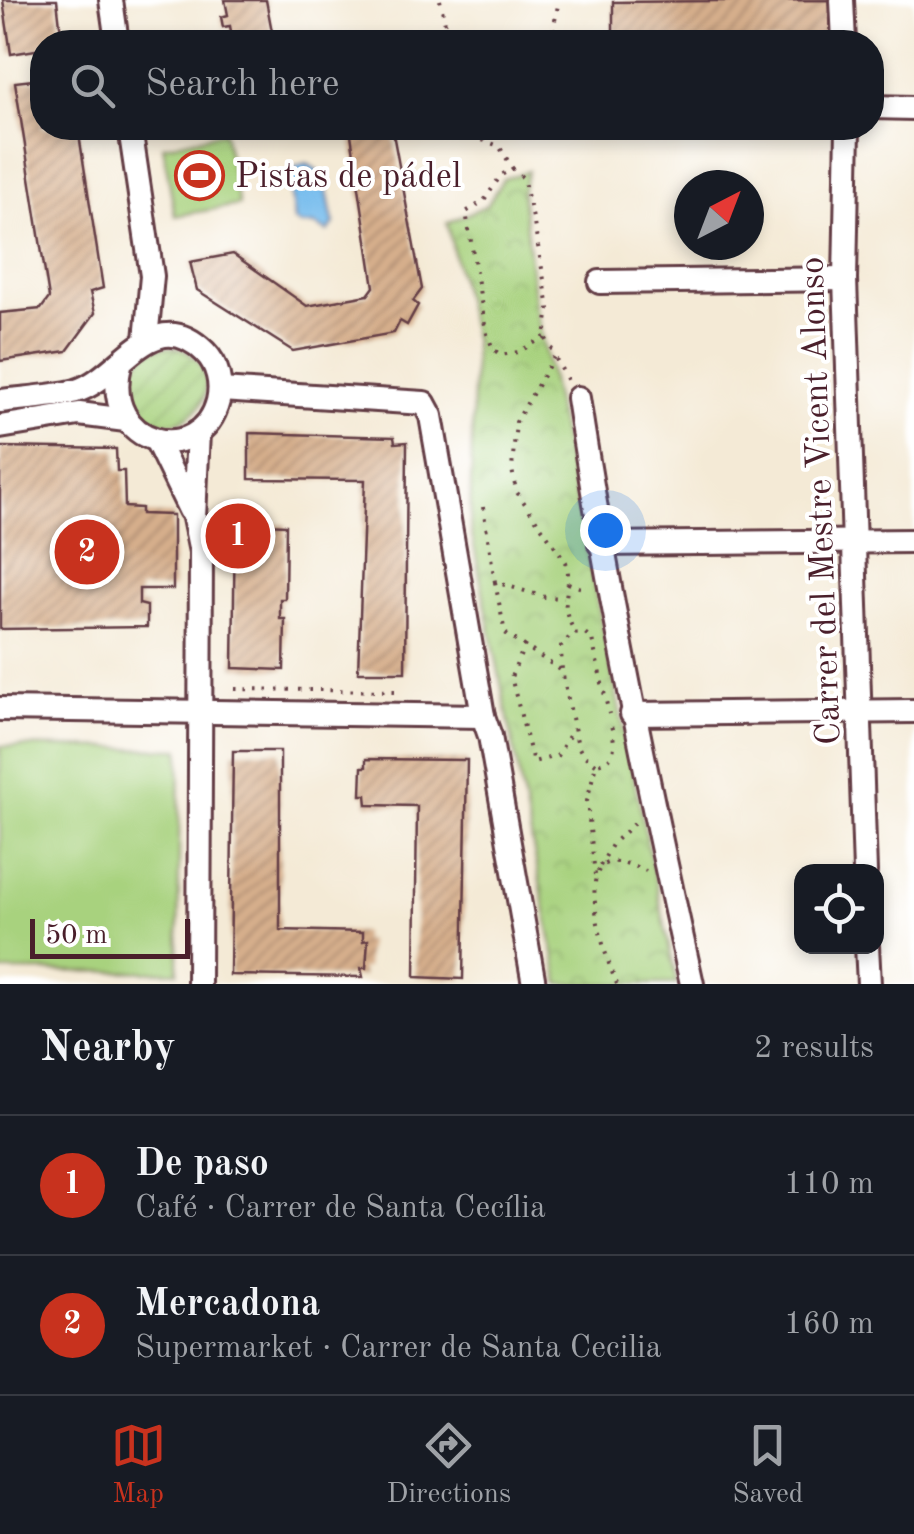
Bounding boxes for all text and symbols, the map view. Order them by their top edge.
search box [30,30,884,140]
icon: search [65,58,120,113]
text: Search here [145,66,340,104]
sports icon: Pistas de pádel [174,149,226,201]
place label: Pistas de pádel [235,160,461,195]
north arrow [674,170,764,260]
street label: Carrer del Mestre Vicent Alonso [795,256,848,746]
pin: 1 [206,498,270,574]
your location [580,505,631,556]
pin: 2 [54,514,120,590]
map controls [794,864,884,954]
button: locate [794,864,884,954]
scale bar [30,914,190,958]
text: 50 m [45,922,108,950]
text: Nearby [40,1028,176,1070]
text: 2 results [754,1033,874,1065]
text: De paso [135,1146,269,1184]
text: 1 [63,1169,82,1201]
text: 110 m [784,1169,874,1201]
text: Café · Carrer de Santa Cecília [135,1193,546,1225]
text: Mercadona [135,1286,320,1324]
text: 2 [63,1309,82,1341]
text: 160 m [784,1309,874,1341]
text: Supermarket · Carrer de Santa Cecilia [135,1333,662,1365]
tab: Map [111,1418,166,1513]
tab: Directions [387,1418,511,1513]
tab: Saved [732,1418,803,1513]

